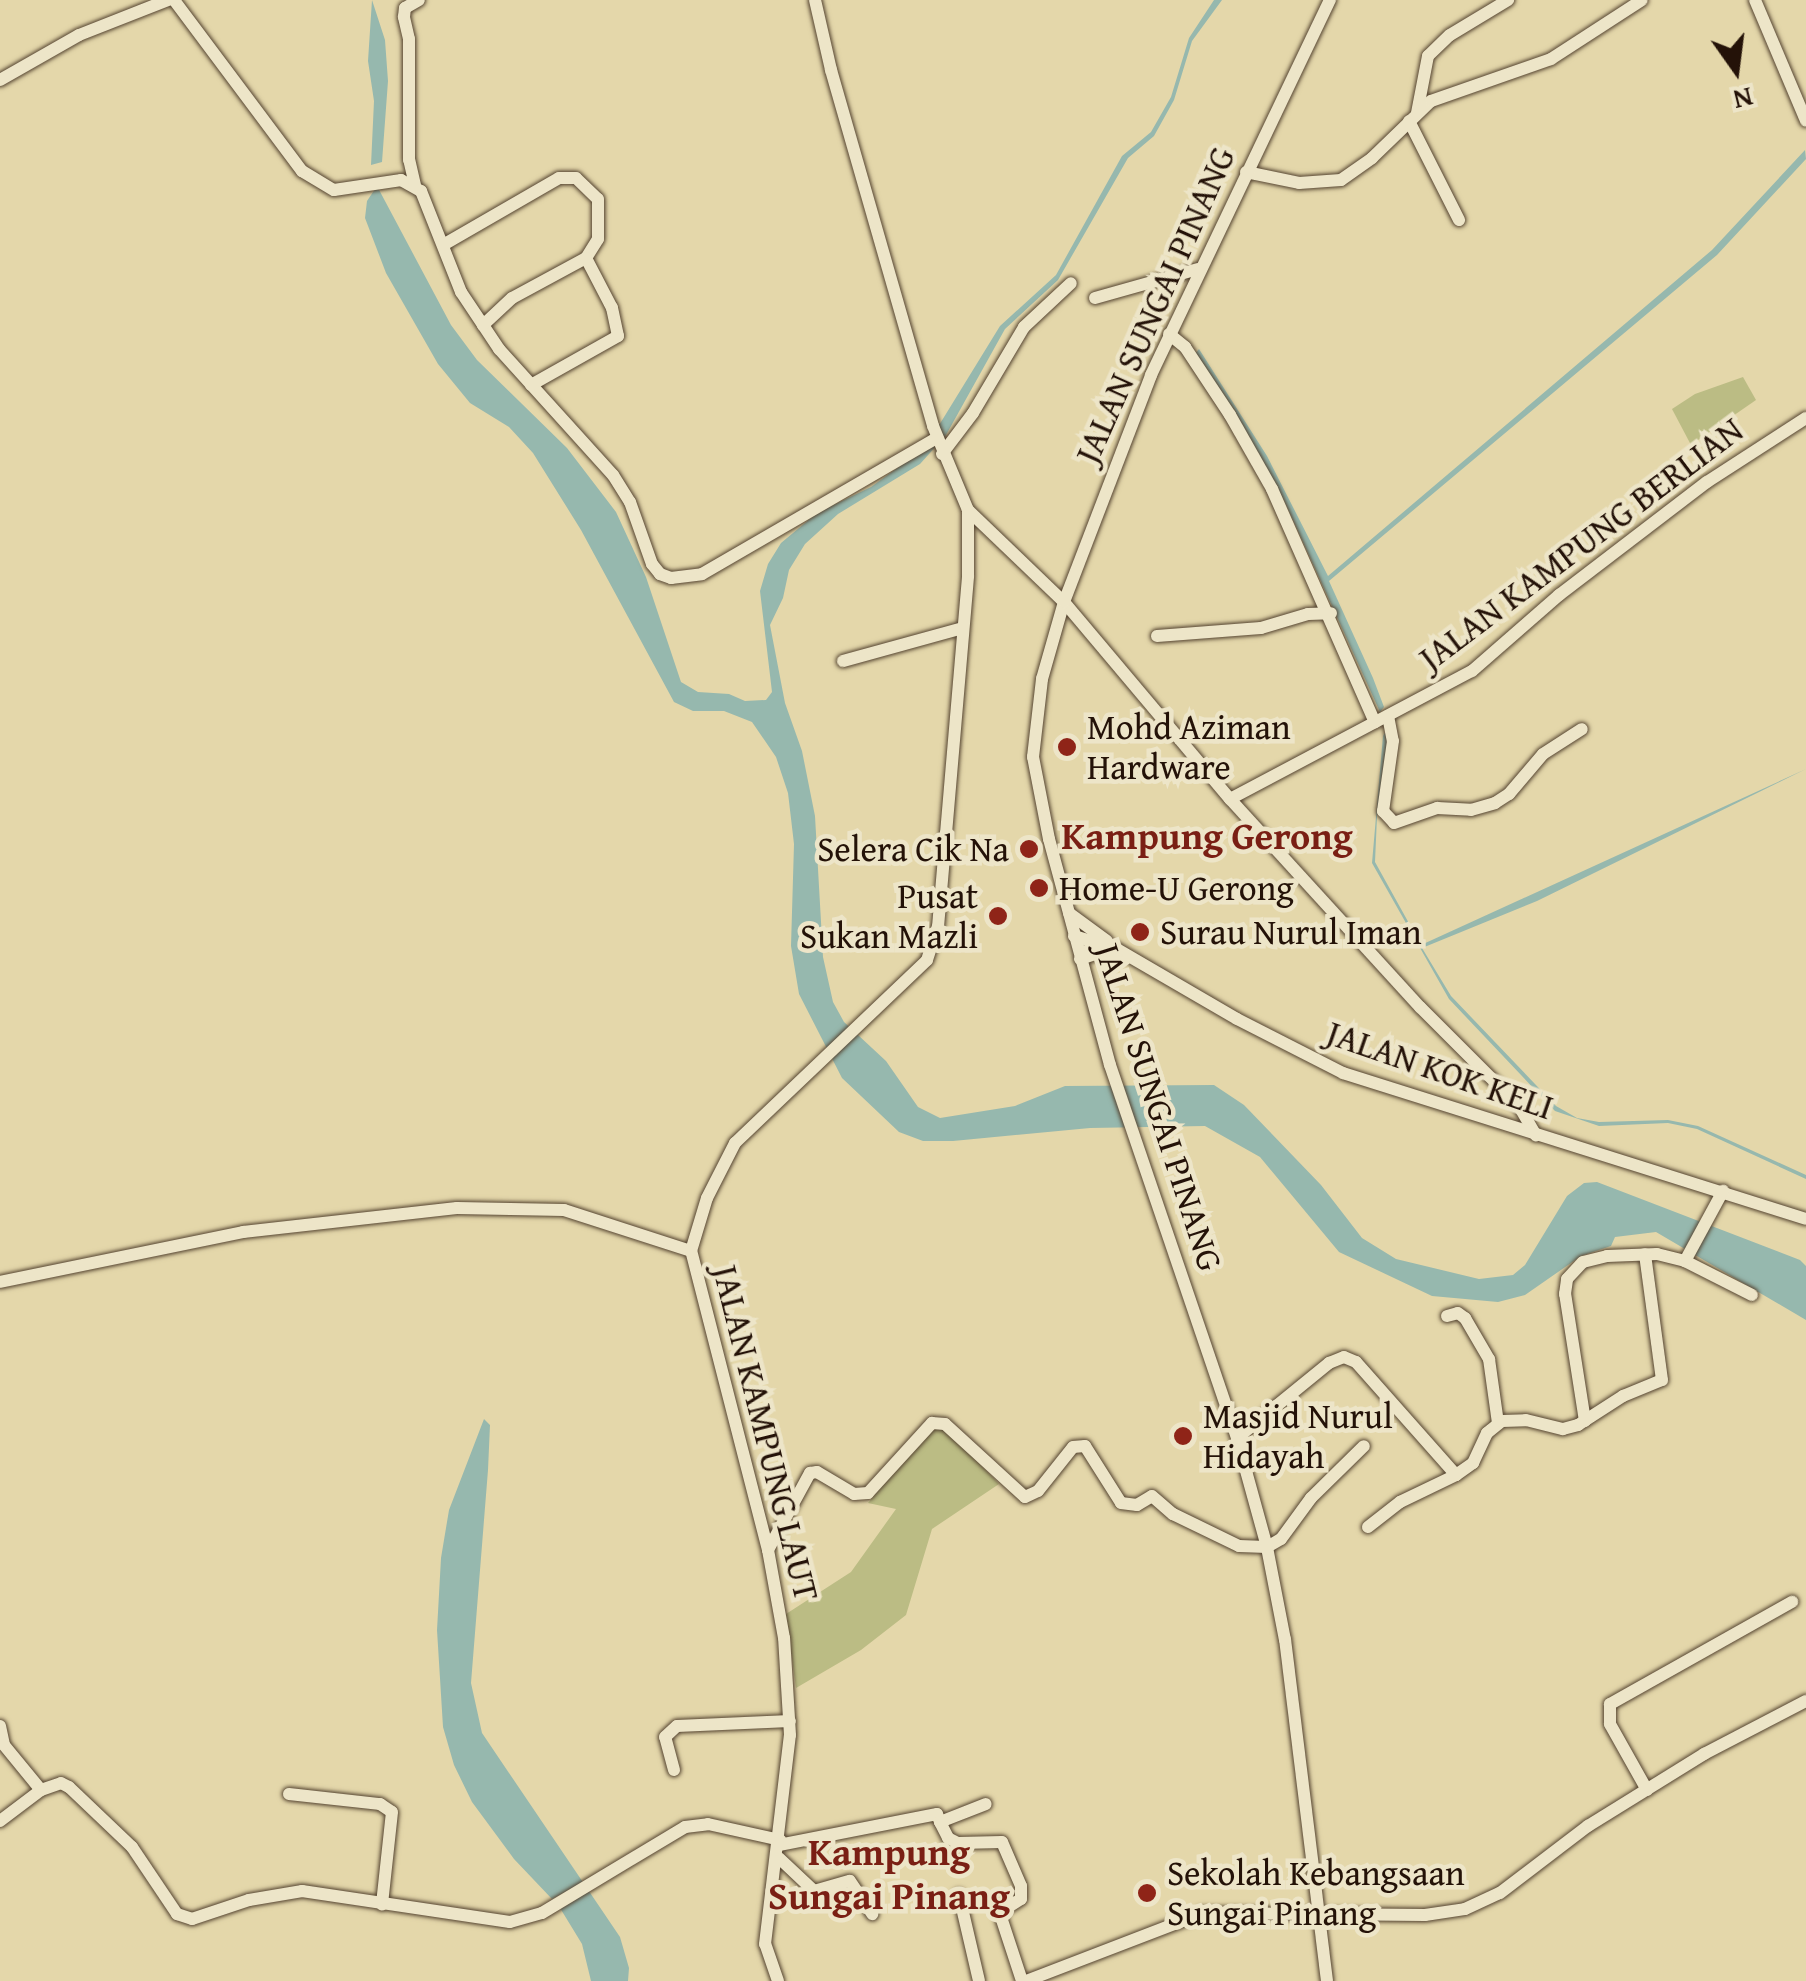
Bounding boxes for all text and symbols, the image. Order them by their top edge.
north arrow [1686,20,1786,120]
text: N [1729,77,1757,122]
street label: JALAN SUNGAI PINANG [1066,140,1244,470]
street label: JALAN KAMPUNG BERLIAN [1411,409,1751,679]
place label: Mohd Aziman Hardware [1087,706,1291,788]
marker: Mohd Aziman Hardware [1056,736,1078,758]
district label: Kampung Gerong [1061,813,1353,859]
place label: Selera Cik Na [817,828,1009,870]
marker: Selera Cik Na [1018,838,1040,860]
place label: Home-U Gerong [1059,867,1294,909]
place label: Pusat Sukan Mazli [800,875,978,957]
marker: Home-U Gerong [1028,877,1050,899]
marker: Pusat Sukan Mazli [987,905,1009,927]
place label: Surau Nurul Iman [1160,911,1422,953]
marker: Surau Nurul Iman [1129,921,1151,943]
street label: JALAN SUNGAI PINANG [1086,938,1232,1276]
street label: JALAN KOK KELI [1321,1012,1559,1128]
street label: JALAN KAMPUNG LAUT [704,1261,828,1605]
place label: Masjid Nurul Hidayah [1203,1395,1393,1477]
marker: Masjid Nurul Hidayah [1172,1425,1194,1447]
district label: Kampung Sungai Pinang [768,1829,1010,1918]
place label: Sekolah Kebangsaan Sungai Pinang [1167,1852,1465,1934]
marker: Sekolah Kebangsaan Sungai Pinang [1136,1882,1158,1904]

